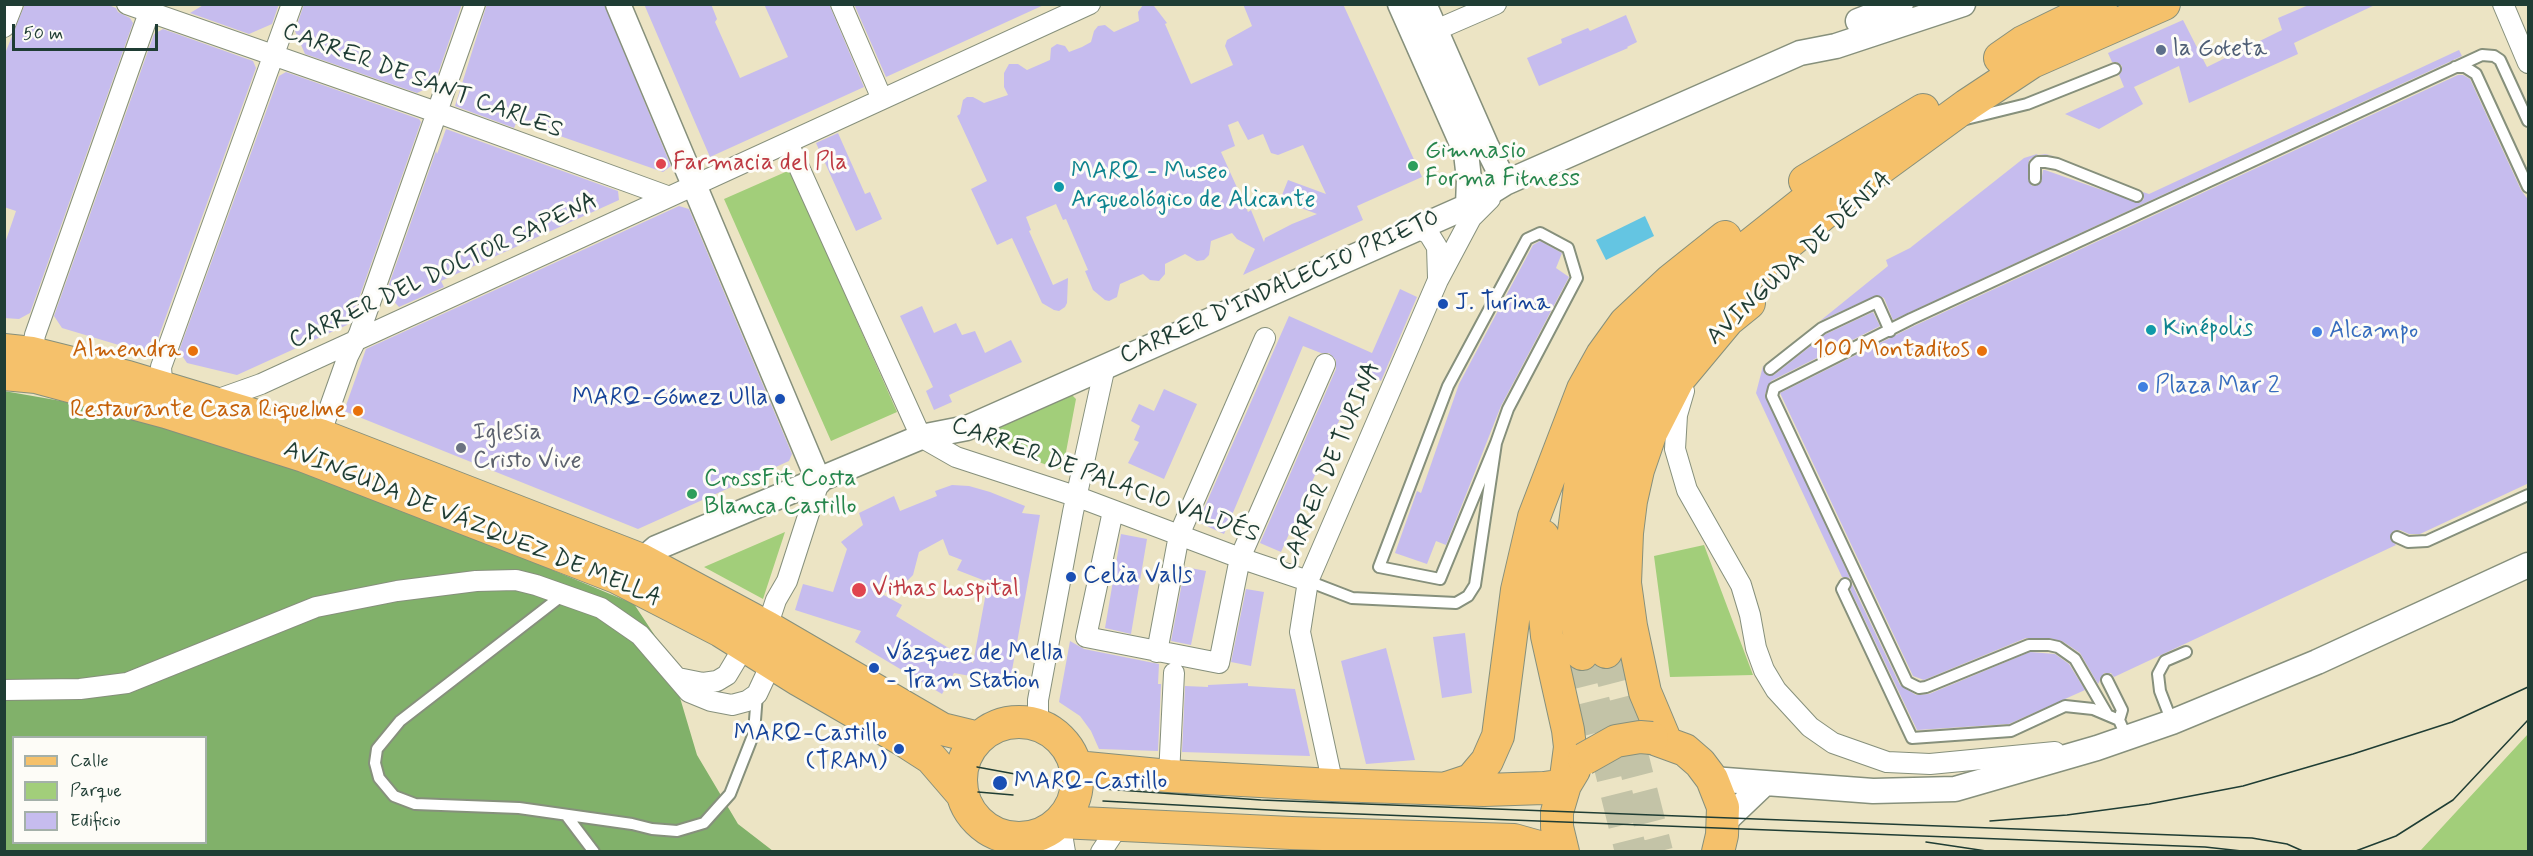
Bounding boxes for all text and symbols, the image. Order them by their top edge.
scale bar [15,12,160,50]
street label: CARRER DE SANT CARLES [278,18,566,146]
text: 50 m [23,22,63,46]
place label: la Goteta [2173,36,2267,64]
marker: la Goteta [2154,43,2168,57]
place label: Gimnasio Forma Fitness [1425,138,1580,194]
place label: Farmacia del Pla [673,150,848,178]
marker: Farmacia del Pla [654,157,668,171]
place label: MARQ - Museo Arqueológico de Alicante [1071,159,1316,215]
marker: Gimnasio Forma Fitness [1406,159,1420,173]
street label: AVINGUDA DE DÉNIA [1702,166,1898,352]
marker: MARQ - Museo Arqueológico de Alicante [1052,180,1066,194]
street label: CARRER DEL DOCTOR SAPENA [285,188,603,356]
street label: CARRER D'INDALECIO PRIETO [1116,204,1444,372]
place label: J. Turina [1455,290,1550,318]
marker: J. Turina [1436,297,1450,311]
place label: Kinépolis [2163,316,2253,344]
place label: Alcampo [2329,318,2418,346]
marker: Kinépolis [2144,323,2158,337]
marker: Alcampo [2310,325,2324,339]
place label: Almendra [72,337,181,365]
place label: 100 Montaditos [1813,337,1970,365]
marker: Almendra [186,344,200,358]
marker: 100 Montaditos [1975,344,1989,358]
street label: CARRER DE TURINA [1274,358,1388,576]
place label: Plaza Mar 2 [2155,373,2280,401]
marker: Plaza Mar 2 [2136,380,2150,394]
place label: MARQ-Gómez Ulla [572,385,768,413]
marker: MARQ-Gómez Ulla [773,392,787,406]
place label: Restaurante Casa Riquelme [70,397,346,425]
marker: Restaurante Casa Riquelme [351,404,365,418]
street label: CARRER DE PALACIO VALDÉS [947,412,1263,550]
place label: Iglesia Cristo Vive [473,420,582,476]
street label: AVINGUDA DE VÁZQUEZ DE MELLA [279,436,665,614]
marker: Iglesia Cristo Vive [454,441,468,455]
place label: CrossFit Costa Blanca Castillo [704,466,856,522]
marker: CrossFit Costa Blanca Castillo [685,487,699,501]
place label: Celia Valls [1083,563,1193,591]
marker: Celia Valls [1064,570,1078,584]
place label: Vithas hospital [872,576,1019,604]
marker: Vithas hospital [850,581,868,599]
place label: Vázquez de Mella - Tram Station [886,640,1063,696]
marker: Vázquez de Mella - Tram Station [867,661,881,675]
place label: MARQ-Castillo (TRAM) [734,721,887,777]
legend [12,736,207,844]
marker: MARQ-Castillo (TRAM) [892,742,906,756]
text: Calle [70,749,109,773]
place label: MARQ-Castillo [1014,769,1167,797]
marker: MARQ-Castillo [991,774,1009,792]
text: Parque [70,779,122,803]
text: Edificio [70,809,121,833]

